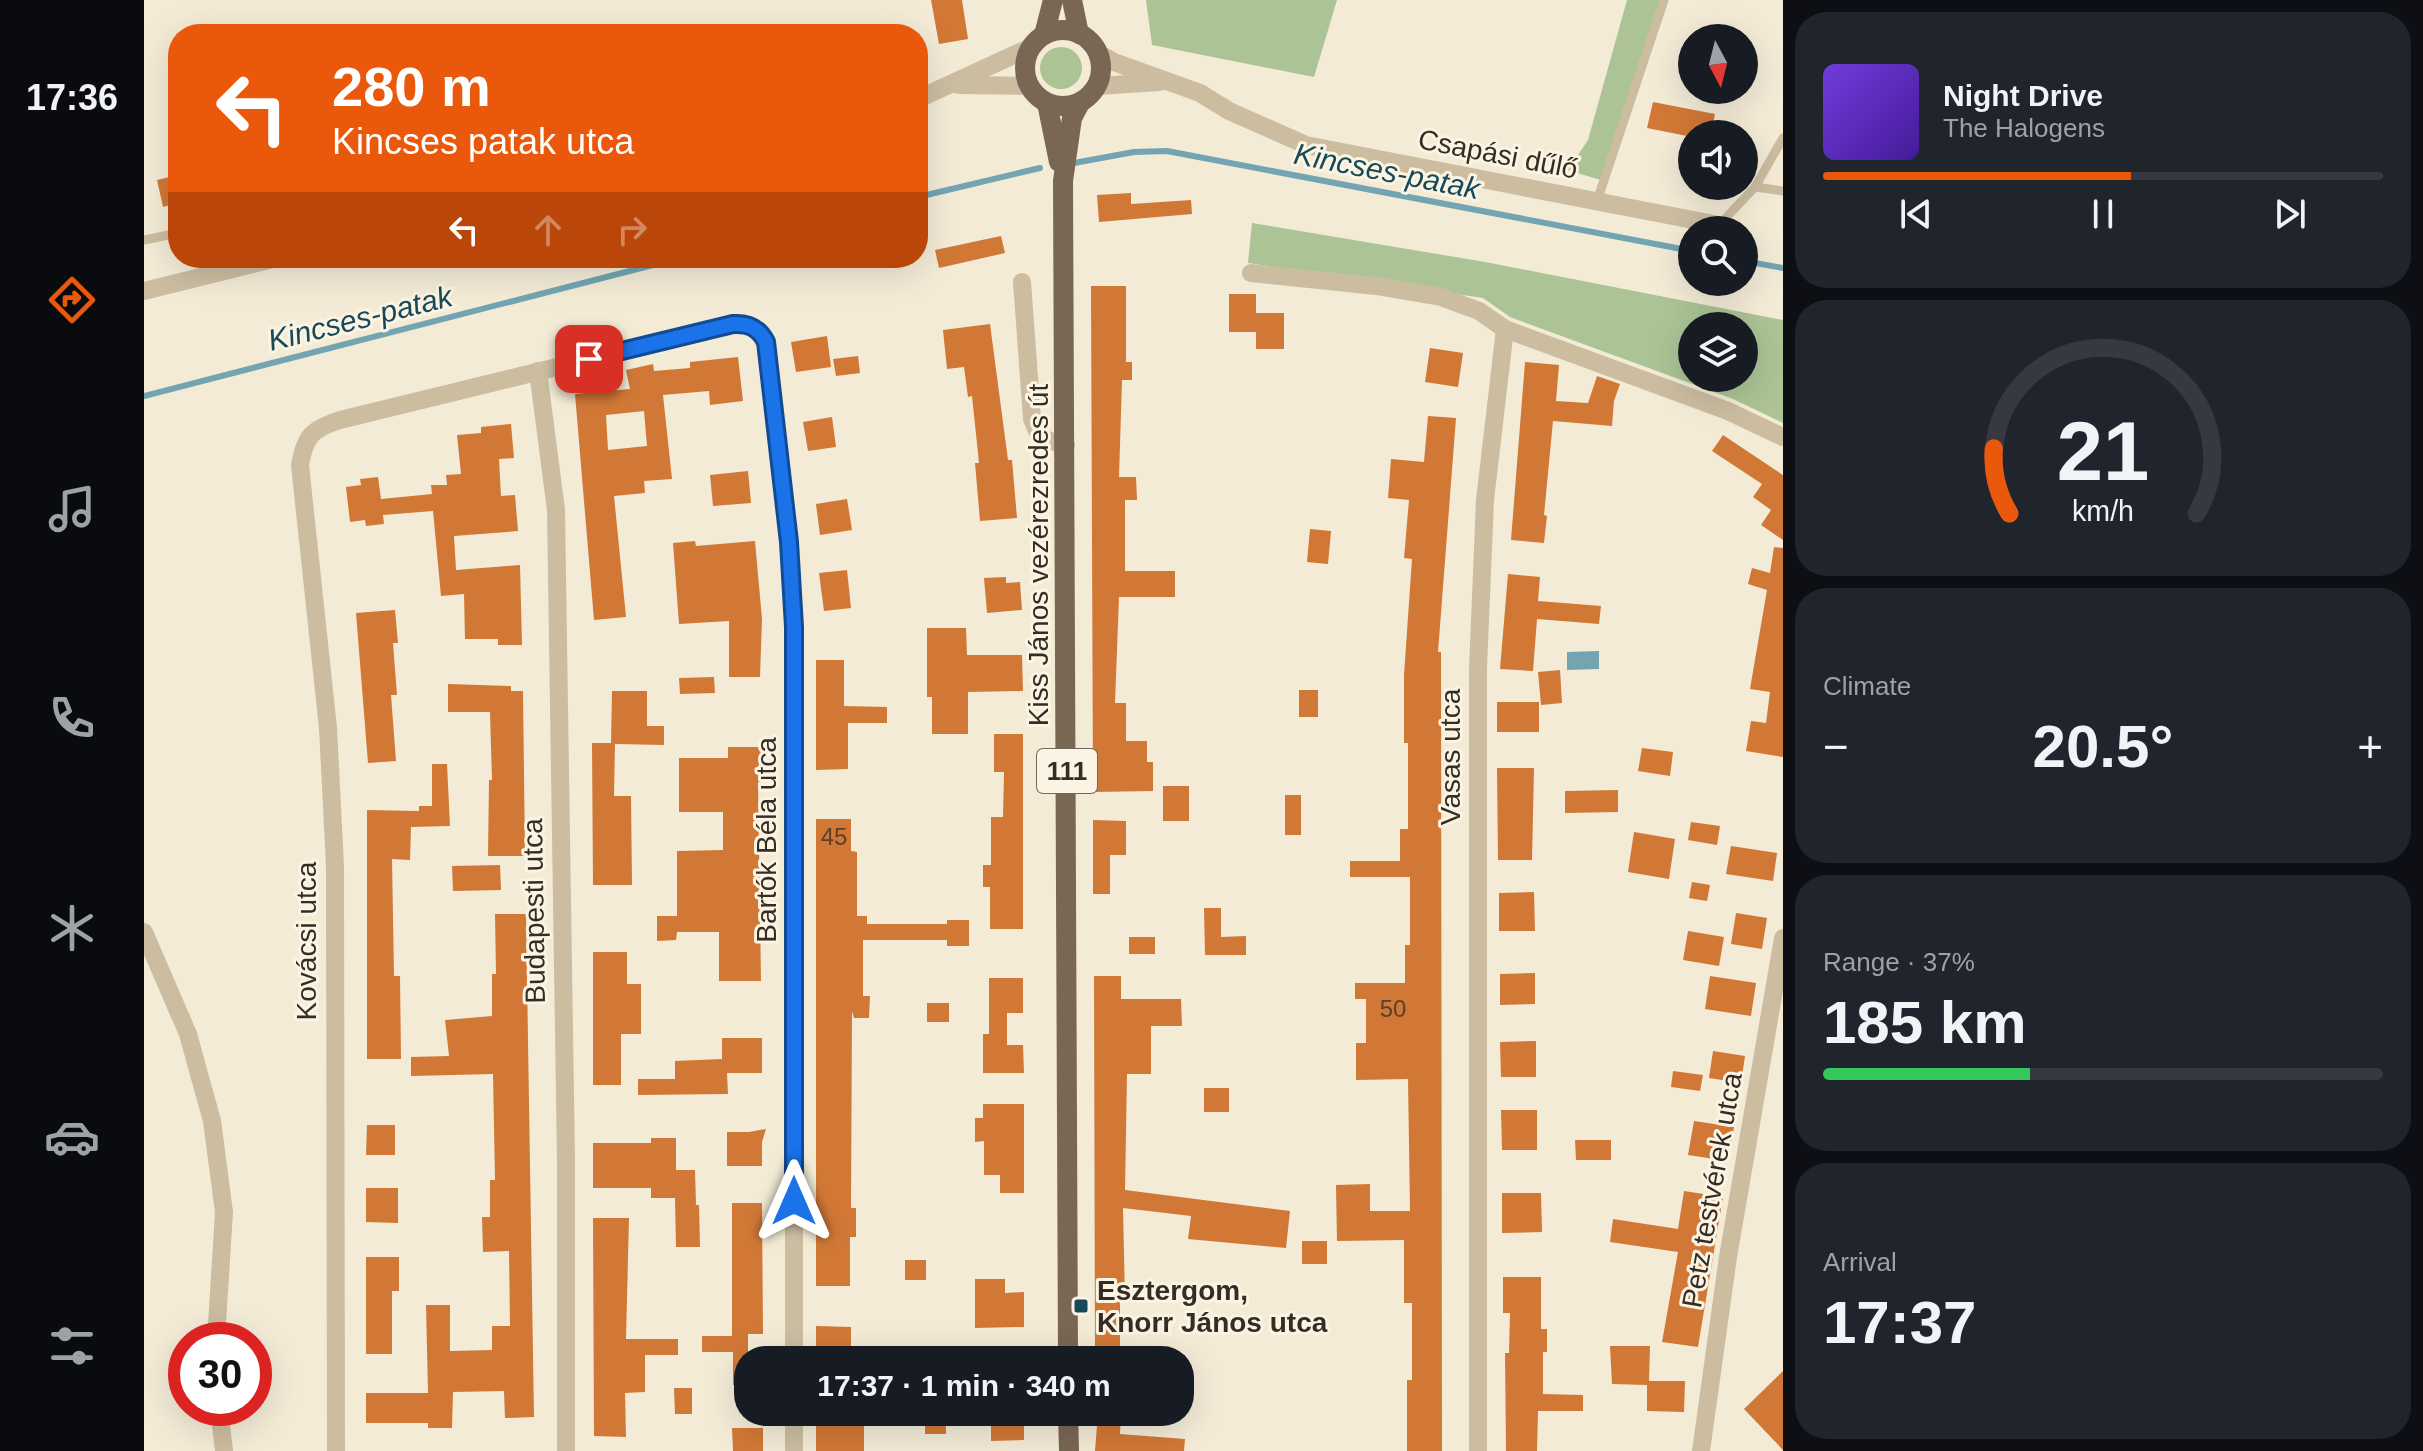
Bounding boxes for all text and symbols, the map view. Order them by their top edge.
north arrow [1678,24,1758,104]
map controls [1678,24,1758,392]
text: 280 m [332,55,491,118]
icon: left [200,56,304,160]
text: 17:36 [26,77,118,118]
text: Night Drive [1943,79,2103,112]
text: The Halogens [1943,113,2105,143]
button: sound [1678,120,1758,200]
text: Kincses patak utca [332,121,634,162]
street label: Csapási dűlő [1416,123,1580,185]
water label: Kincses-patak [1291,137,1485,206]
icon: previous [1894,192,1938,236]
icon: pause [2081,192,2125,236]
icon: next [2268,192,2312,236]
icon: left [442,208,486,252]
icon: ahead [526,208,570,252]
icon: right [610,208,654,252]
button: search [1678,216,1758,296]
icon: directions [44,272,100,328]
water label: Kincses-patak [265,279,457,357]
button: layers [1678,312,1758,392]
pin [555,325,623,393]
icon: arrive [567,337,611,381]
street label: Kiss János vezérezredes út [1023,384,1054,726]
text: 21 [2057,404,2149,497]
icon: music [44,481,100,537]
text: km/h [2072,495,2134,527]
text: Climate [1823,671,1911,701]
street label: Vasas utca [1435,688,1466,825]
icon: phone [44,690,100,746]
text: 20.5° [2033,713,2173,780]
text: − [1823,722,1849,771]
text: + [2357,722,2383,771]
street label: Bartók Béla utca [751,737,782,943]
road number: 111 [1037,749,1097,793]
street label: Budapesti utca [517,818,551,1004]
house number: 45 [821,823,847,850]
street label: Kovácsi utca [291,861,322,1020]
icon: climate [44,900,100,956]
text: Range · 37% [1823,947,1975,977]
text: 185 km [1823,989,2027,1056]
house number: 50 [1380,995,1406,1022]
street label: Petz testvérek utca [1676,1070,1748,1310]
icon: car [44,1109,100,1165]
position arrow [752,1159,836,1243]
text: Arrival [1823,1247,1897,1277]
place label: Esztergom, Knorr János utca [1097,1275,1328,1338]
text: 17:37 [1823,1289,1976,1356]
marker: Esztergom, Knorr János utca [1072,1297,1090,1315]
icon: filters [44,1318,100,1374]
speed limit sign: 30 [168,1322,272,1426]
text: 17:37 · 1 min · 340 m [817,1369,1111,1402]

